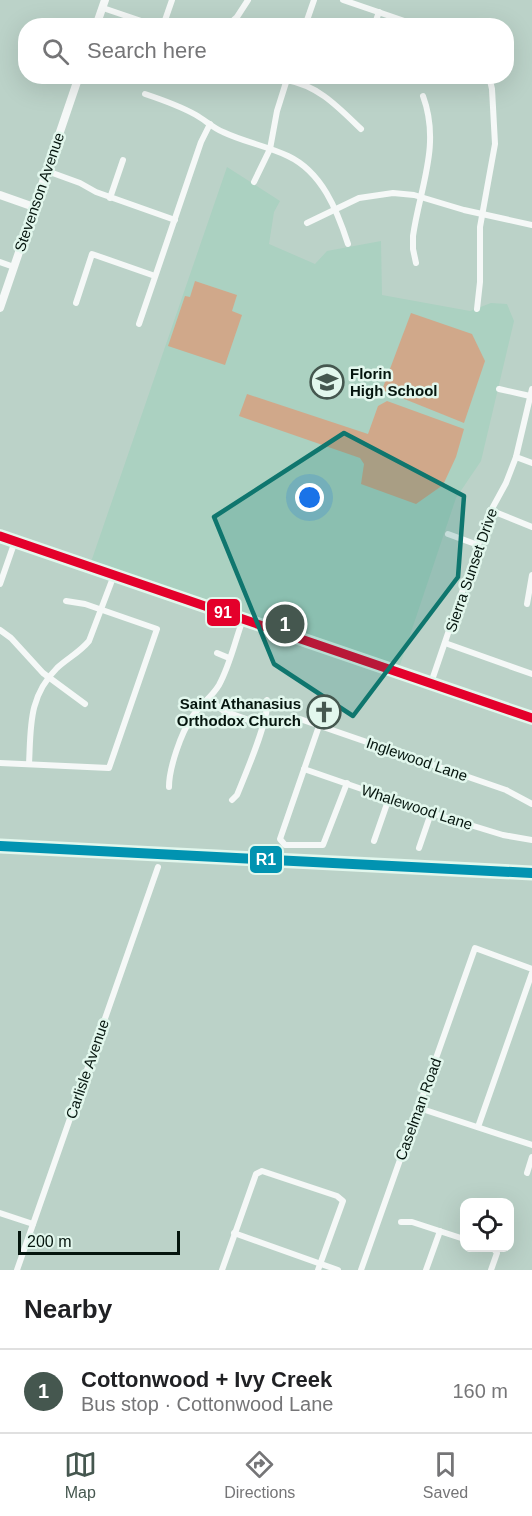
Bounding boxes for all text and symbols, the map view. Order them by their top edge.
search box [18,18,514,84]
icon: search [39,35,72,68]
text: Search here [87,38,207,63]
street label: Stevenson Avenue [11,130,67,254]
school or university icon: Florin High School [309,364,345,400]
place label: Florin High School [350,365,438,399]
your location [295,483,324,512]
street label: Sierra Sunset Drive [442,506,500,634]
line badge: 91 [206,598,241,627]
pin: 1 [266,602,304,646]
text: 91 [214,604,232,621]
church icon: Saint Athanasius Orthodox Church [306,694,342,730]
place label: Saint Athanasius Orthodox Church [177,695,301,729]
street label: Inglewood Lane [364,734,470,784]
street label: Whalewood Lane [359,781,475,833]
line badge: R1 [249,845,283,874]
text: R1 [256,851,276,868]
street label: Carlisle Avenue [62,1017,112,1121]
street label: Caselman Road [392,1056,444,1162]
map controls [460,1198,514,1252]
button: locate [460,1198,514,1252]
scale bar [18,1228,180,1256]
text: 200 m [27,1233,71,1250]
text: Nearby [24,1294,112,1324]
text: Cottonwood + Ivy Creek [81,1367,332,1392]
text: 1 [38,1380,49,1402]
text: 160 m [452,1380,508,1402]
text: Bus stop · Cottonwood Lane [81,1393,333,1415]
tab: Map [64,1448,97,1502]
tab: Directions [224,1448,295,1502]
tab: Saved [423,1448,468,1502]

